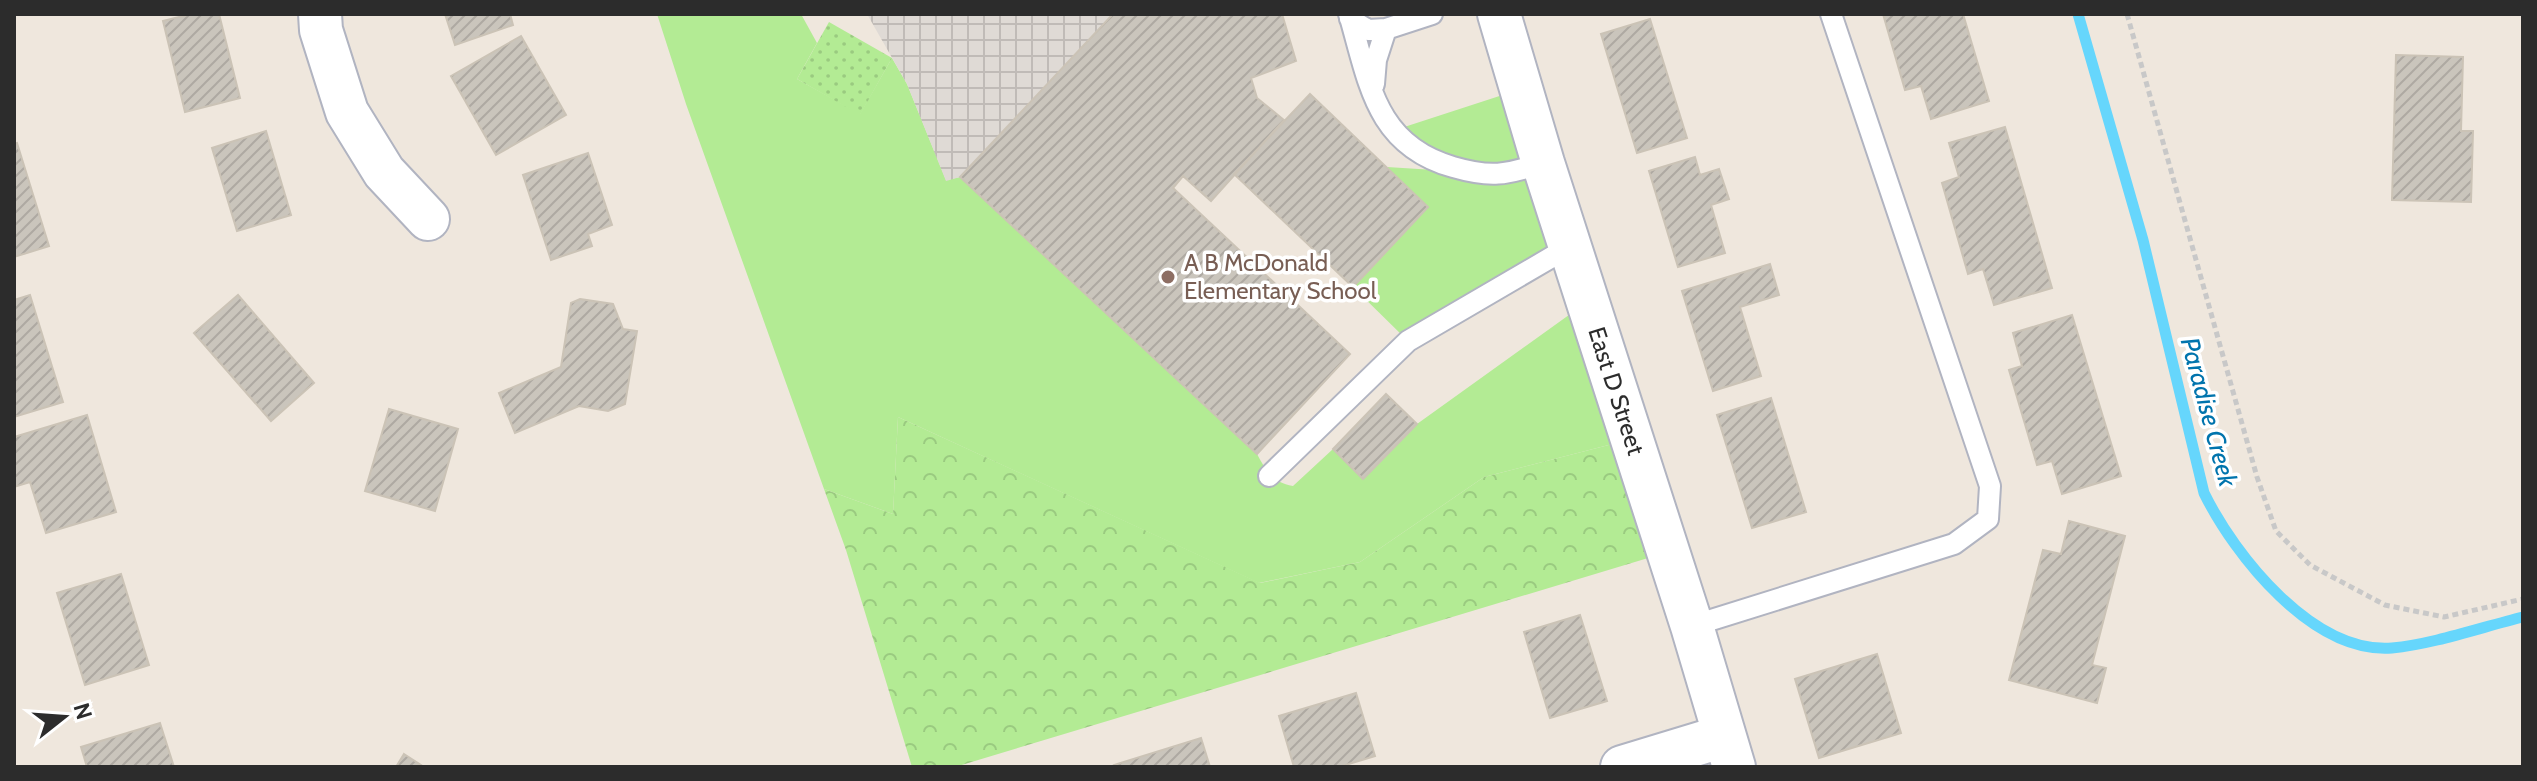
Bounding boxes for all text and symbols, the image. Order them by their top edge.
place label: A B McDonald Elementary School [1184,248,1377,305]
marker: A B McDonald Elementary School [1159,268,1177,286]
street label: East D Street [1582,323,1651,458]
water label: Paradise Creek [2174,334,2245,491]
north arrow [24,677,104,757]
text: N [67,700,98,723]

